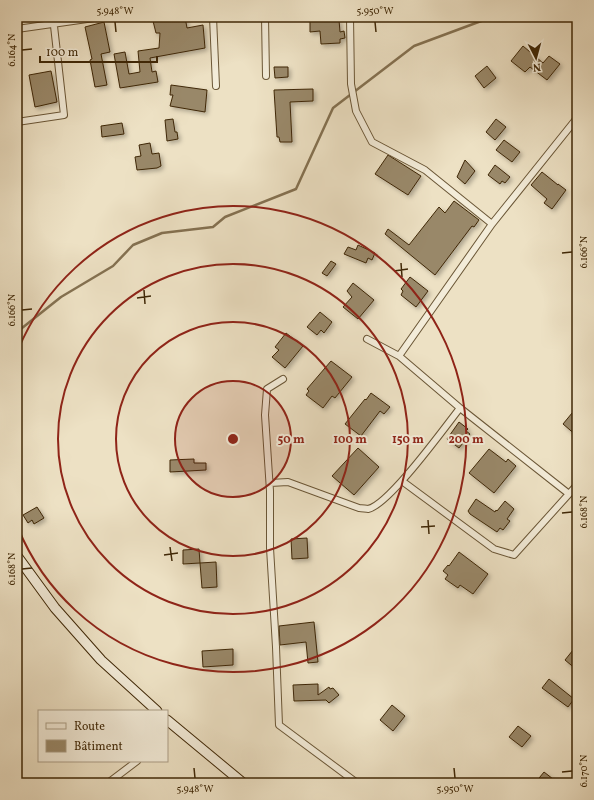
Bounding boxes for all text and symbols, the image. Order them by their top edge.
text: 5.948°W [96,4,134,18]
text: 5.950°W [357,4,393,18]
text: 6.164°N [5,33,19,66]
scale bar [40,38,157,64]
north arrow [516,38,556,78]
text: 100 m [46,45,79,61]
text: N [532,59,542,74]
text: 6.166°N [577,235,591,268]
text: 6.166°N [5,293,19,326]
centre of rings [226,432,240,446]
text: 50 m [277,432,305,448]
text: 100 m [333,432,367,448]
text: 150 m [392,432,424,448]
text: 200 m [448,432,484,448]
text: 6.168°N [577,495,591,528]
text: 6.168°N [5,552,19,585]
legend [38,710,168,762]
text: Route [74,719,105,735]
text: Bâtiment [74,739,123,755]
text: 6.170°N [577,754,591,787]
text: 5.948°W [176,782,214,796]
text: 5.950°W [437,782,473,796]

